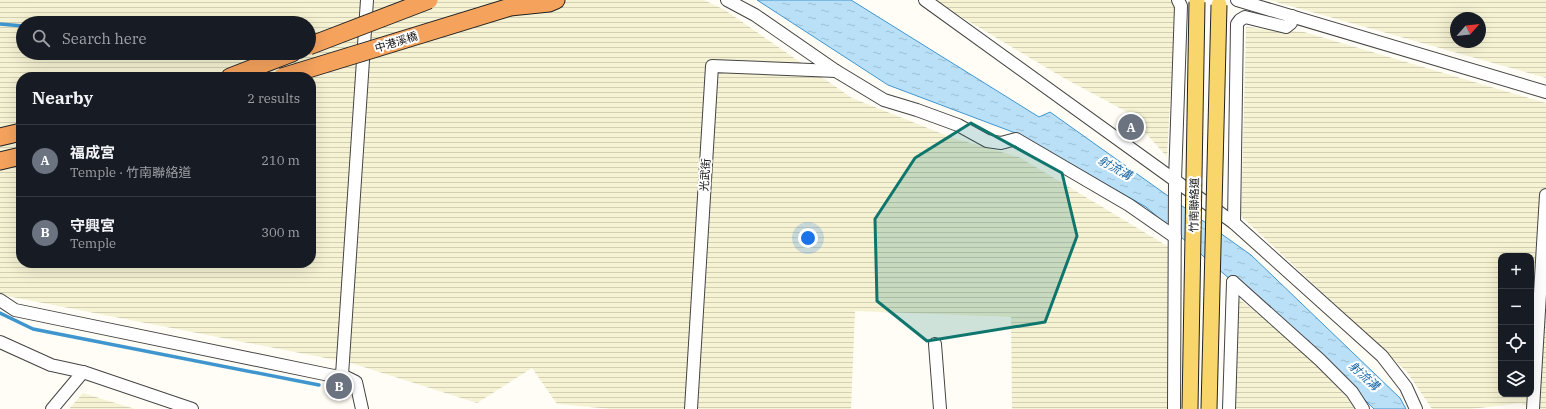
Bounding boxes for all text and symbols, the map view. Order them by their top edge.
north arrow [1450,12,1486,48]
search box [16,16,316,60]
icon: search [30,27,52,49]
text: Search here [62,29,147,48]
street label: 中港溪橋 [373,29,419,55]
text: Nearby [32,87,93,109]
text: 2 results [247,90,300,107]
pin: A [1118,112,1144,142]
text: 福成宮 [70,143,115,162]
text: A [40,152,50,169]
text: 210 m [261,152,300,169]
water label: 射流溝 [1096,152,1136,184]
street label: 光武街 [697,158,713,192]
text: Temple · 竹南聯絡道 [70,164,191,181]
street label: 竹南聯絡道 [1187,177,1201,233]
text: 守興宮 [70,216,115,235]
text: B [40,224,50,241]
text: 300 m [261,224,300,241]
your location [798,228,818,248]
text: Temple [70,235,116,252]
map controls [1498,253,1534,397]
button: + [1498,253,1534,289]
button: − [1498,289,1534,325]
button: locate [1498,325,1534,361]
water label: 射流溝 [1346,358,1384,395]
button: layers [1498,361,1534,397]
pin: B [326,371,352,401]

